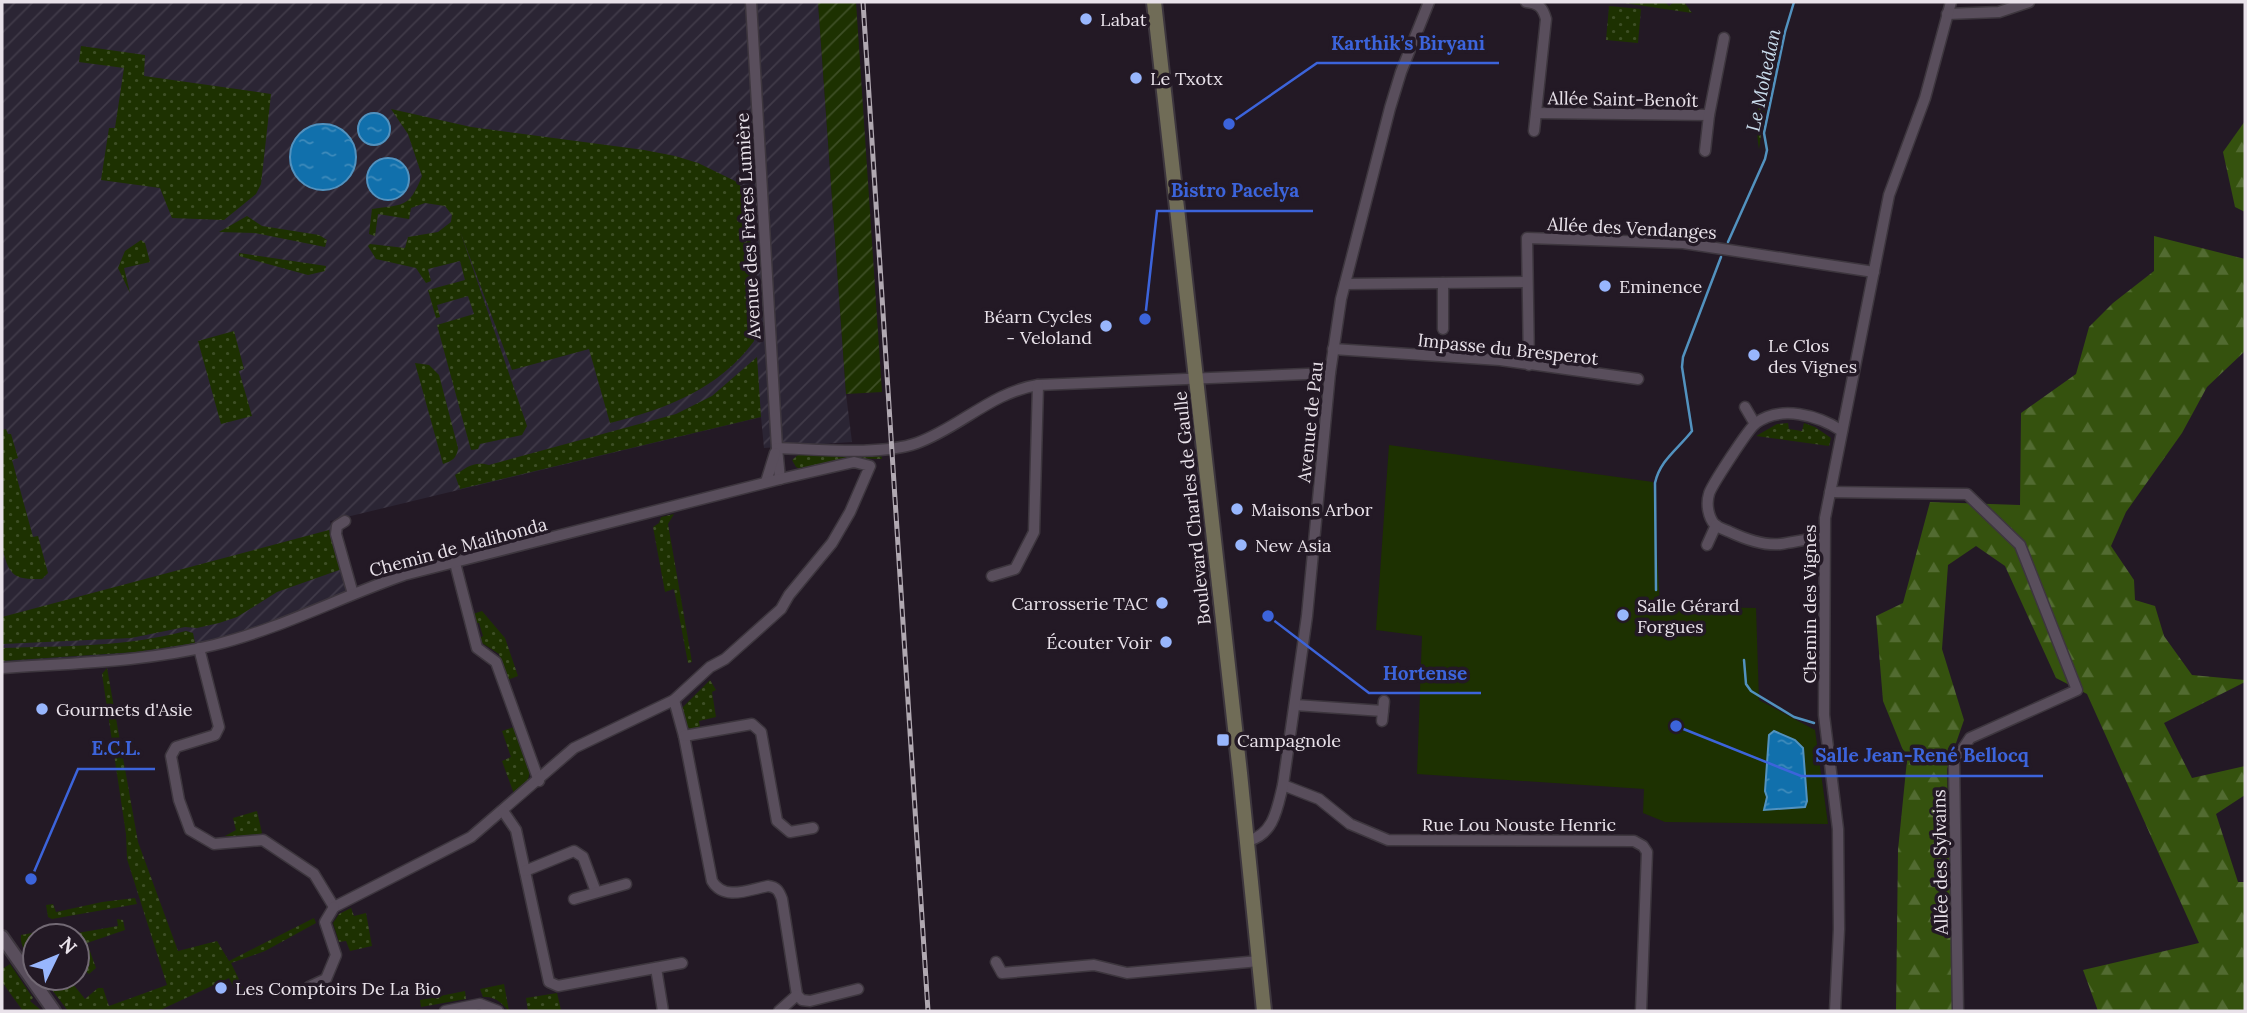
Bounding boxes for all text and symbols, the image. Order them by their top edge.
place label: Labat [1100,8,1147,31]
marker: Labat [1078,11,1094,27]
callout: Karthik’s Biryani [1317,23,1499,63]
water label: Le Mohedan [1740,26,1786,134]
text: Karthik’s Biryani [1331,31,1485,55]
place label: Le Txotx [1150,67,1223,90]
marker: Le Txotx [1128,70,1144,86]
street label: Allée Saint-Benoît [1546,86,1699,112]
street label: Avenue des Frères Lumière [731,112,765,341]
callout: Bistro Pacelya [1157,171,1313,211]
text: Bistro Pacelya [1171,178,1299,202]
street label: Allée des Vendanges [1546,212,1717,244]
place label: Eminence [1619,275,1702,298]
marker: Eminence [1597,278,1613,294]
place label: Béarn Cycles - Veloland [984,305,1092,349]
marker: Béarn Cycles - Veloland [1098,318,1114,334]
street label: Impasse du Bresperot [1416,328,1600,370]
place label: Le Clos des Vignes [1768,334,1857,378]
marker: Le Clos des Vignes [1746,347,1762,363]
street label: Avenue de Pau [1292,360,1328,485]
street label: Boulevard Charles de Gaulle [1168,390,1216,626]
place label: Maisons Arbor [1251,498,1373,521]
marker: Maisons Arbor [1229,501,1245,517]
street label: Chemin de Malihonda [367,512,549,582]
street label: Chemin des Vignes [1798,524,1821,684]
place label: New Asia [1255,534,1331,557]
marker: New Asia [1233,537,1249,553]
place label: Carrosserie TAC [1012,592,1148,615]
place label: Salle Gérard Forgues [1637,594,1740,638]
marker: Carrosserie TAC [1154,595,1170,611]
marker: Salle Gérard Forgues [1615,607,1631,623]
place label: Écouter Voir [1046,631,1152,654]
marker: Écouter Voir [1158,634,1174,650]
callout: Hortense [1369,653,1481,693]
text: Hortense [1383,661,1467,685]
place label: Gourmets d'Asie [56,698,193,721]
marker: Gourmets d'Asie [34,701,50,717]
callout: E.C.L. [78,729,155,769]
place label: Campagnole [1237,729,1341,752]
marker: Campagnole [1215,732,1231,748]
text: E.C.L. [91,736,141,760]
callout: Salle Jean-René Bellocq [1801,736,2043,776]
text: Salle Jean-René Bellocq [1815,743,2029,767]
street label: Allée des Sylvains [1927,789,1953,936]
street label: Rue Lou Nouste Henric [1422,813,1616,836]
north arrow [21,922,91,992]
text: N [55,932,82,959]
place label: Les Comptoirs De La Bio [235,977,441,1000]
marker: Les Comptoirs De La Bio [213,980,229,996]

